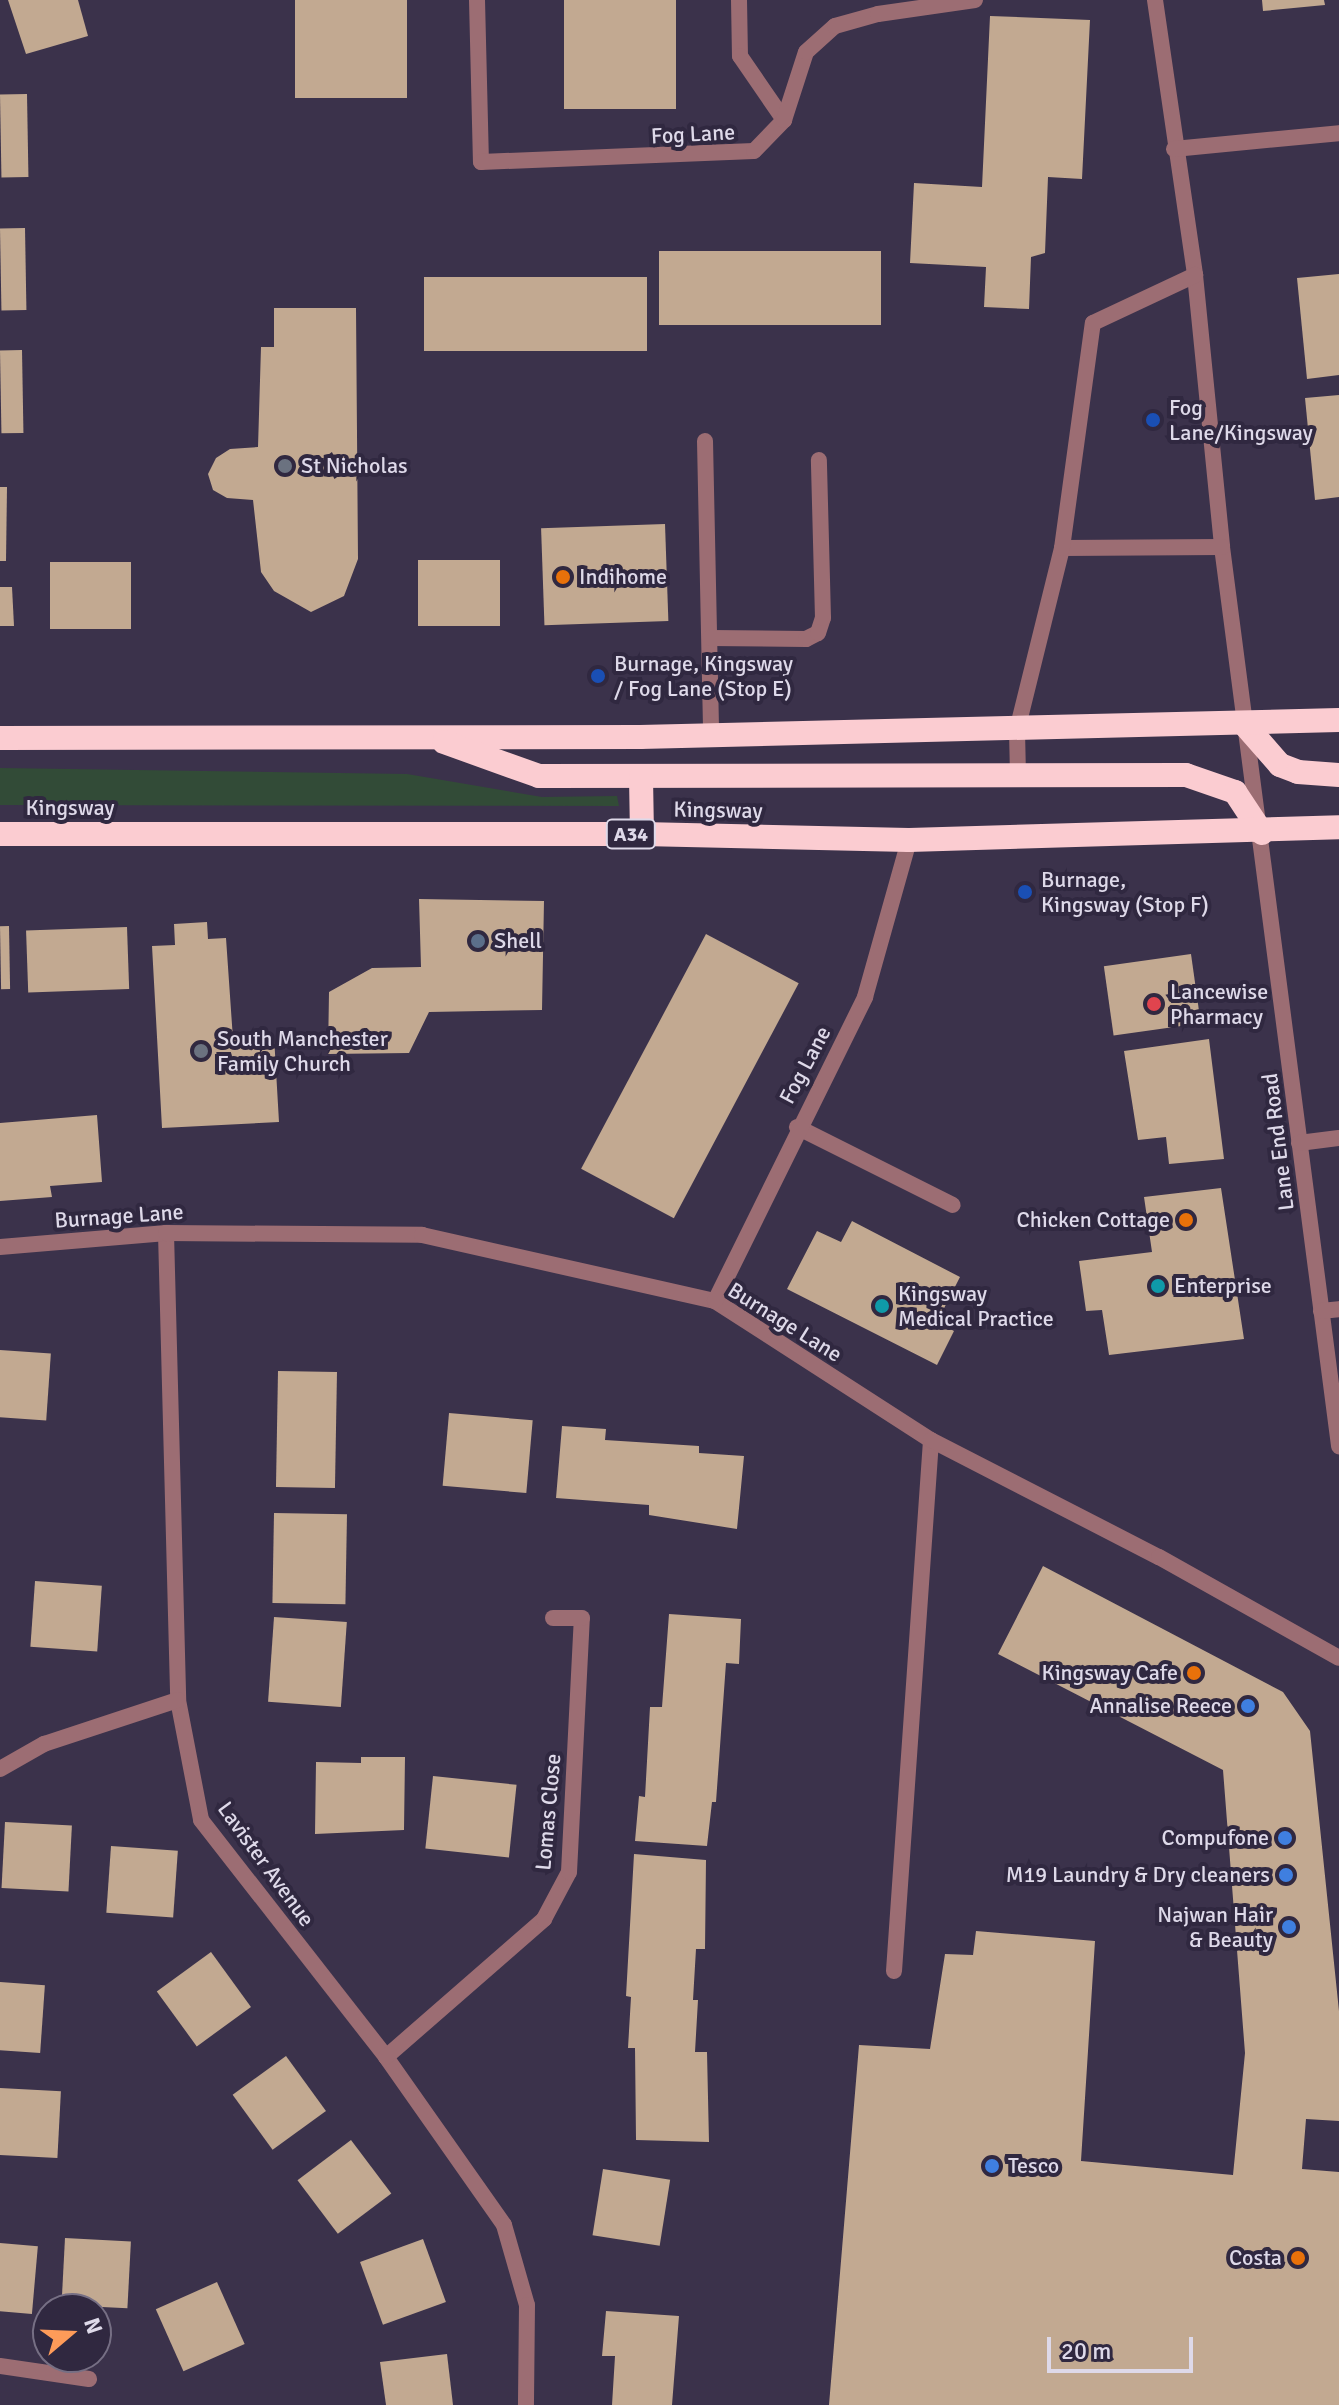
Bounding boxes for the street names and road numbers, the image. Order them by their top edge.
street label: Fog Lane [650,119,736,149]
street label: Kingsway [25,795,115,821]
street label: Kingsway [673,796,763,824]
road number: A34 [605,818,657,850]
street label: Fog Lane [774,1022,836,1108]
street label: Lane End Road [1256,1072,1300,1212]
street label: Burnage Lane [54,1198,184,1234]
street label: Burnage Lane [723,1277,847,1367]
street label: Lomas Close [530,1753,566,1871]
street label: Lavister Avenue [212,1797,320,1931]

